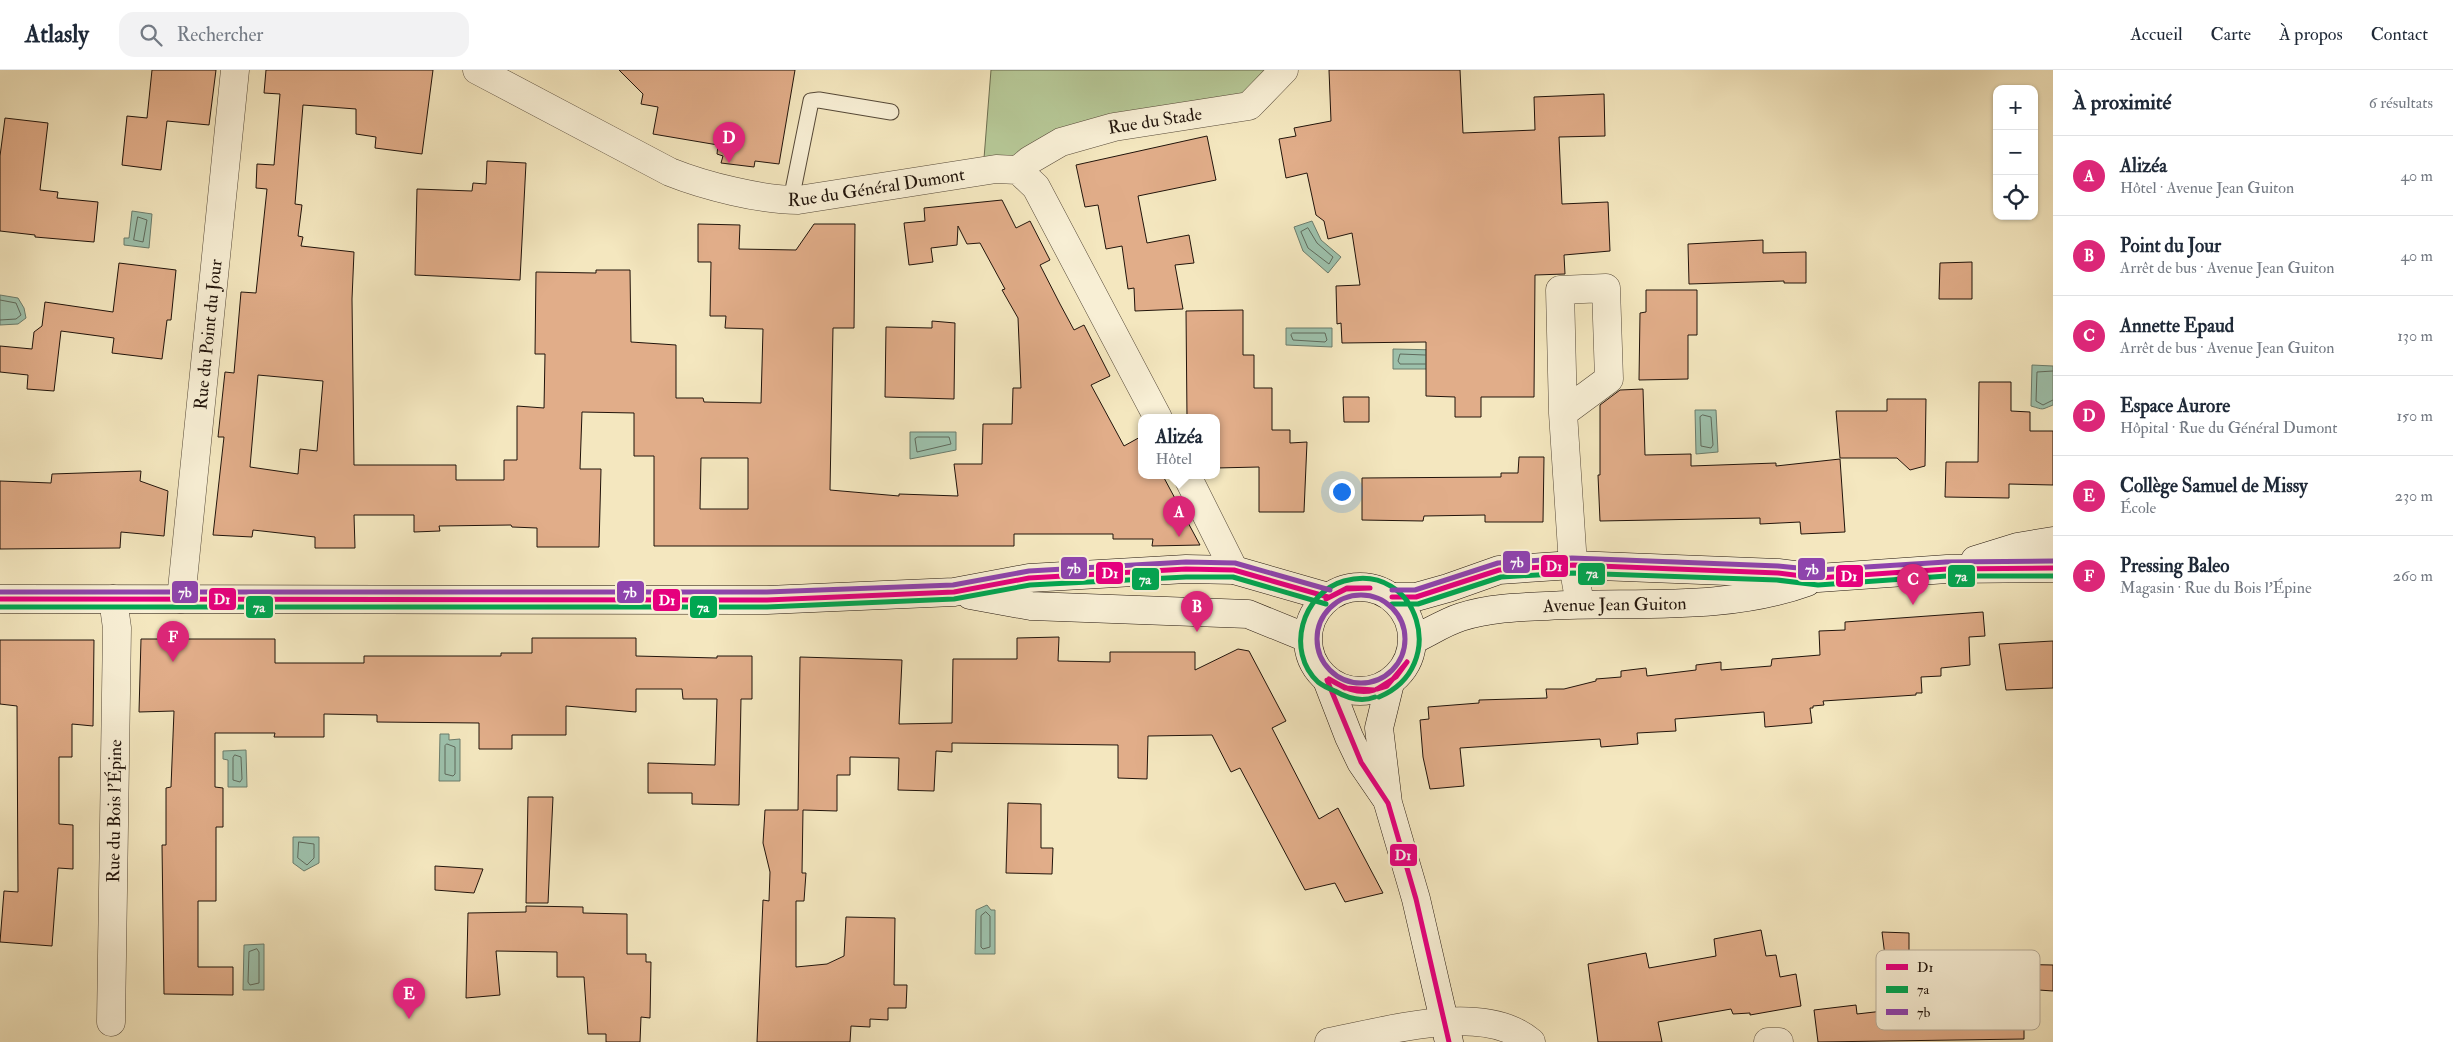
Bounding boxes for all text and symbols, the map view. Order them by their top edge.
search box [119,12,469,57]
text: Atlasly [25,19,89,50]
icon: search [137,21,165,49]
text: Rechercher [177,23,263,47]
text: Accueil [2130,23,2183,46]
text: Carte [2211,23,2251,46]
text: À propos [2279,23,2343,46]
text: Contact [2371,23,2428,46]
map controls [1993,85,2038,220]
button: + [1993,85,2038,130]
text: À proximité [2073,89,2171,116]
text: 6 résultats [2369,93,2433,113]
street label: Rue du Stade [1106,102,1204,140]
pin: D [713,122,745,163]
button: − [1993,130,2038,175]
text: Alizéa [2120,154,2167,178]
street label: Rue du Général Dumont [787,163,967,212]
text: A [2084,166,2094,186]
text: 40 m [2400,166,2433,186]
button: locate [1993,175,2038,220]
text: Hôtel · Avenue Jean Guiton [2120,178,2294,198]
text: Point du Jour [2120,234,2221,258]
text: B [2084,246,2094,266]
text: 40 m [2400,246,2433,266]
street label: Rue du Point du Jour [189,258,228,411]
text: Arrêt de bus · Avenue Jean Guiton [2120,258,2334,278]
text: Annette Epaud [2120,314,2234,338]
text: C [2083,326,2095,346]
text: 130 m [2397,326,2433,346]
text: Arrêt de bus · Avenue Jean Guiton [2120,338,2334,358]
text: Espace Aurore [2120,394,2230,418]
text: D [2082,406,2096,426]
text: 150 m [2396,406,2433,426]
popup [1138,414,1220,479]
text: Hôpital · Rue du Général Dumont [2120,418,2337,438]
text: Alizéa [1156,425,1202,449]
text: Hôtel [1156,449,1192,469]
text: Collège Samuel de Missy [2120,474,2308,498]
your location [1329,479,1355,505]
text: E [2083,486,2095,506]
text: 230 m [2395,486,2433,506]
pin: A [1163,496,1195,537]
text: École [2120,498,2156,518]
line badge: 7b [1502,550,1531,574]
text: 7b [1510,554,1524,571]
line badge: D1 [1540,554,1569,578]
text: Pressing Baleo [2120,554,2229,578]
line badge: 7b [1060,556,1088,580]
line badge: 7b [1797,557,1826,581]
text: D1 [1546,558,1562,575]
text: 7b [1067,560,1081,577]
line badge: D1 [1095,561,1124,585]
text: 7b [1805,561,1819,578]
line badge: 7a [1577,562,1606,586]
line badge: D1 [1835,564,1864,588]
pin: C [1897,564,1929,605]
line badge: 7a [1947,564,1976,588]
text: D1 [1102,565,1118,582]
text: 7a [1586,565,1599,582]
text: F [2084,566,2094,586]
text: 260 m [2393,566,2433,586]
line badge: 7a [1131,567,1160,591]
text: D1 [1841,568,1857,585]
text: 7a [1955,568,1968,585]
text: 7a [1139,571,1152,588]
text: Magasin · Rue du Bois l'Épine [2120,578,2312,598]
line badge: 7b [171,580,199,604]
line badge: 7b [616,580,645,604]
text: 7b [178,584,192,601]
text: 7b [623,584,637,601]
line badge: D1 [208,587,237,611]
line badge: D1 [652,588,681,612]
text: D1 [214,591,230,608]
pin: B [1181,591,1213,632]
text: D1 [659,592,675,609]
street label: Avenue Jean Guiton [1541,592,1687,618]
line badge: 7a [245,595,274,619]
line badge: 7a [689,595,718,619]
text: 7a [253,599,266,616]
text: 7a [697,599,710,616]
pin: F [157,621,189,662]
street label: Rue du Bois l'Épine [102,739,127,883]
line badge: D1 [1389,843,1418,867]
text: D1 [1395,847,1411,864]
legend [1876,950,2040,1030]
text: D1 [1917,959,1933,976]
pin: E [393,978,425,1019]
text: 7a [1917,981,1929,998]
text: 7b [1917,1004,1930,1021]

